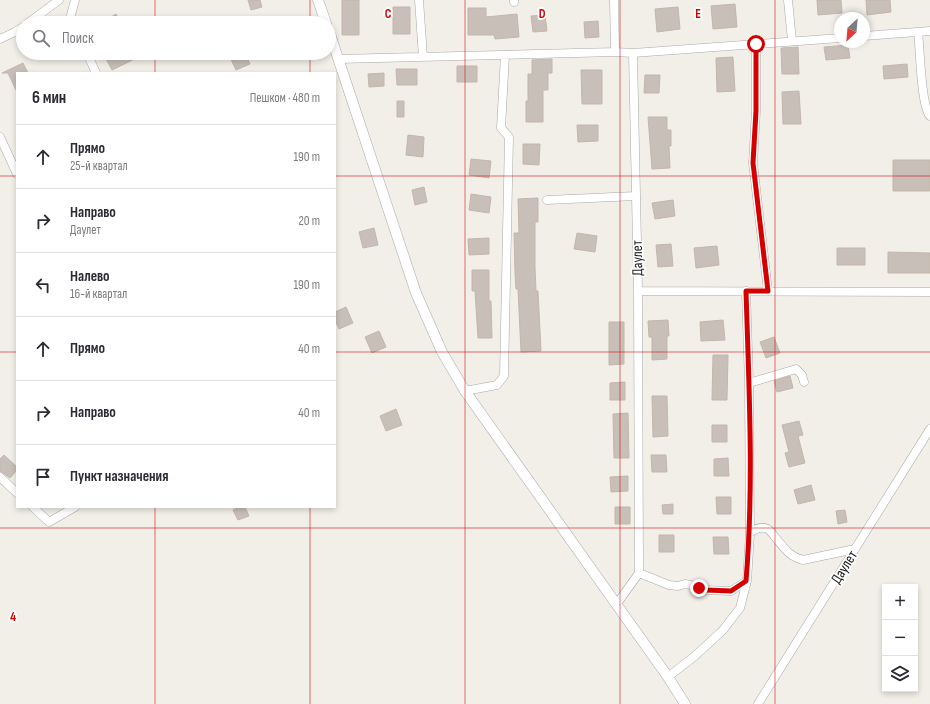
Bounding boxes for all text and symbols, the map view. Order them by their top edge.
text: C [385,6,392,22]
text: D [539,6,546,22]
text: E [695,6,701,22]
north arrow [834,12,870,48]
search box [16,16,336,60]
icon: search [30,27,52,49]
text: Поиск [62,29,94,48]
route start [747,35,765,53]
text: 6 мин [32,88,66,108]
text: Пешком · 480 m [250,90,320,106]
text: Прямо [70,139,105,158]
icon: ahead [32,146,54,168]
text: 190 m [293,149,320,165]
text: 25-й квартал [70,158,128,174]
text: Направо [70,203,116,222]
icon: right [32,210,54,232]
text: 20 m [298,213,320,229]
text: Даулет [70,222,101,238]
street label: Даулет [628,240,647,276]
text: Налево [70,267,110,286]
icon: left [32,274,54,296]
text: 190 m [293,277,320,293]
text: 16-й квартал [70,286,127,302]
icon: ahead [32,338,54,360]
text: Прямо [70,339,105,358]
text: 40 m [298,341,320,357]
icon: right [32,402,54,424]
text: Направо [70,403,116,422]
text: 40 m [298,405,320,421]
icon: arrive [32,466,54,488]
text: Пункт назначения [70,467,168,486]
street label: Даулет [827,547,862,587]
route end [690,579,708,597]
map controls [882,584,918,692]
button: + [882,584,918,620]
text: 4 [10,609,16,625]
button: − [882,620,918,656]
button: layers [882,656,918,692]

